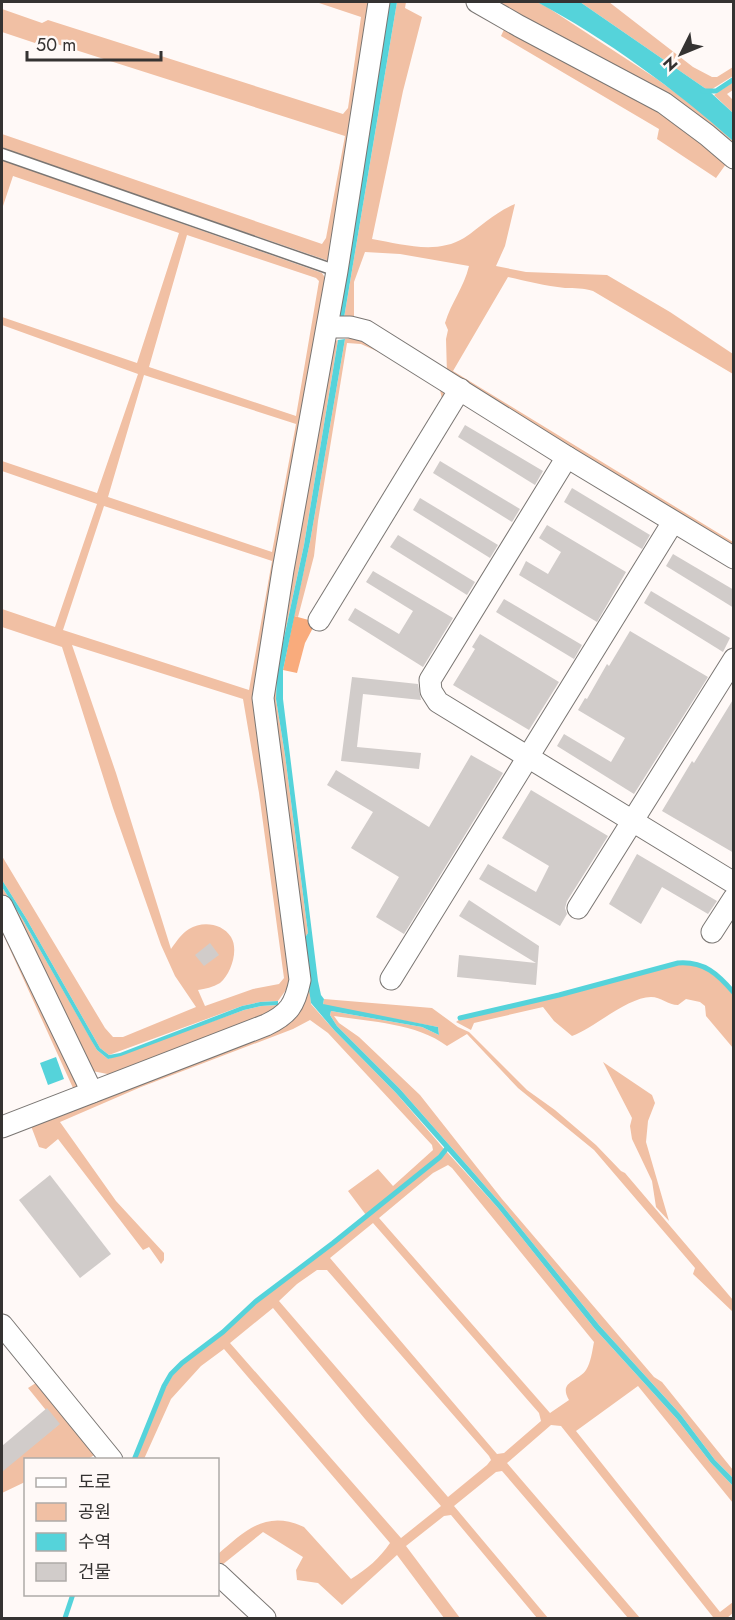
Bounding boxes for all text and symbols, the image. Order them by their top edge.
scale bar [27,24,160,62]
north arrow [651,24,711,84]
text: 50 m [36,32,76,58]
text: N [658,51,683,76]
legend [24,1458,219,1596]
text: 도로 [78,1469,111,1495]
text: 공원 [78,1499,111,1525]
text: 수역 [78,1529,111,1555]
text: 건물 [78,1559,111,1585]

